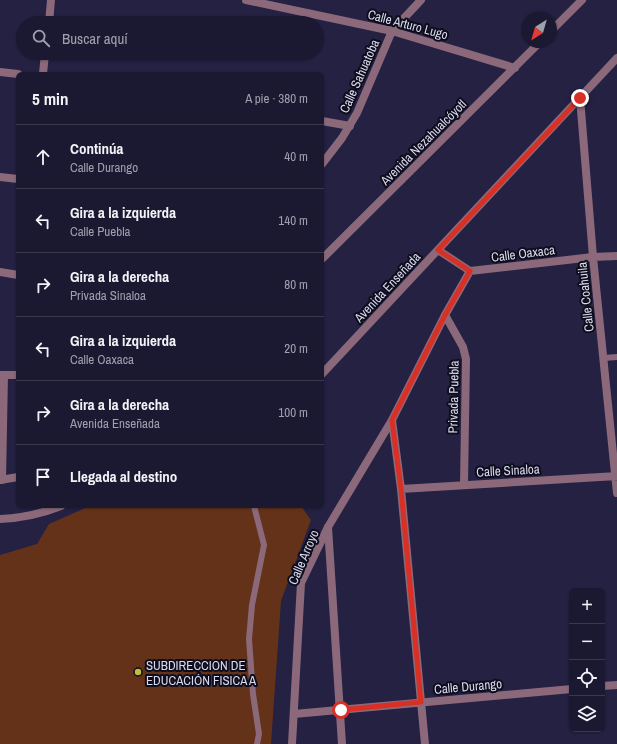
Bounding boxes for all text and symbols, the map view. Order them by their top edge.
street label: Calle Arturo Lugo [366,6,450,43]
north arrow [521,12,557,48]
search box [16,16,324,60]
icon: search [30,27,52,49]
text: Buscar aquí [62,28,128,49]
street label: Calle Sahuatoba [336,37,383,116]
text: 5 min [32,87,68,110]
route end [571,89,589,107]
text: A pie · 380 m [245,90,308,107]
street label: Avenida Nezahualcóyotl [376,96,470,190]
text: Continúa [70,138,123,159]
icon: ahead [32,146,54,168]
text: 40 m [284,148,308,165]
text: Calle Durango [70,159,138,176]
text: Gira a la izquierda [70,202,176,223]
icon: left [32,210,54,232]
text: 140 m [278,212,308,229]
text: Calle Puebla [70,223,130,240]
street label: Calle Oaxaca [490,241,556,266]
street label: Avenida Enseñada [350,249,424,327]
street label: Calle Coahuila [573,261,598,333]
text: Gira a la derecha [70,266,169,287]
icon: right [32,274,54,296]
text: 80 m [284,276,308,293]
text: Privada Sinaloa [70,287,146,304]
text: Gira a la izquierda [70,330,176,351]
icon: left [32,338,54,360]
text: 20 m [284,340,308,357]
text: Calle Oaxaca [70,351,134,368]
street label: Privada Puebla [444,360,463,434]
text: Gira a la derecha [70,394,169,415]
icon: right [32,402,54,424]
text: 100 m [278,404,308,421]
text: Avenida Enseñada [70,415,160,432]
street label: Calle Sinaloa [476,460,540,481]
icon: arrive [32,466,54,488]
text: Llegada al destino [70,466,177,487]
street label: Calle Arroyo [284,527,323,587]
map controls [569,588,605,732]
button: + [569,588,605,624]
button: − [569,624,605,660]
place label: SUBDIRECCION DE EDUCACIÓN FISICA A [146,657,257,689]
button: locate [569,660,605,696]
marker: SUBDIRECCION DE EDUCACIÓN FISICA A [133,667,143,677]
street label: Calle Durango [433,675,503,698]
button: layers [569,696,605,732]
route start [332,701,350,719]

